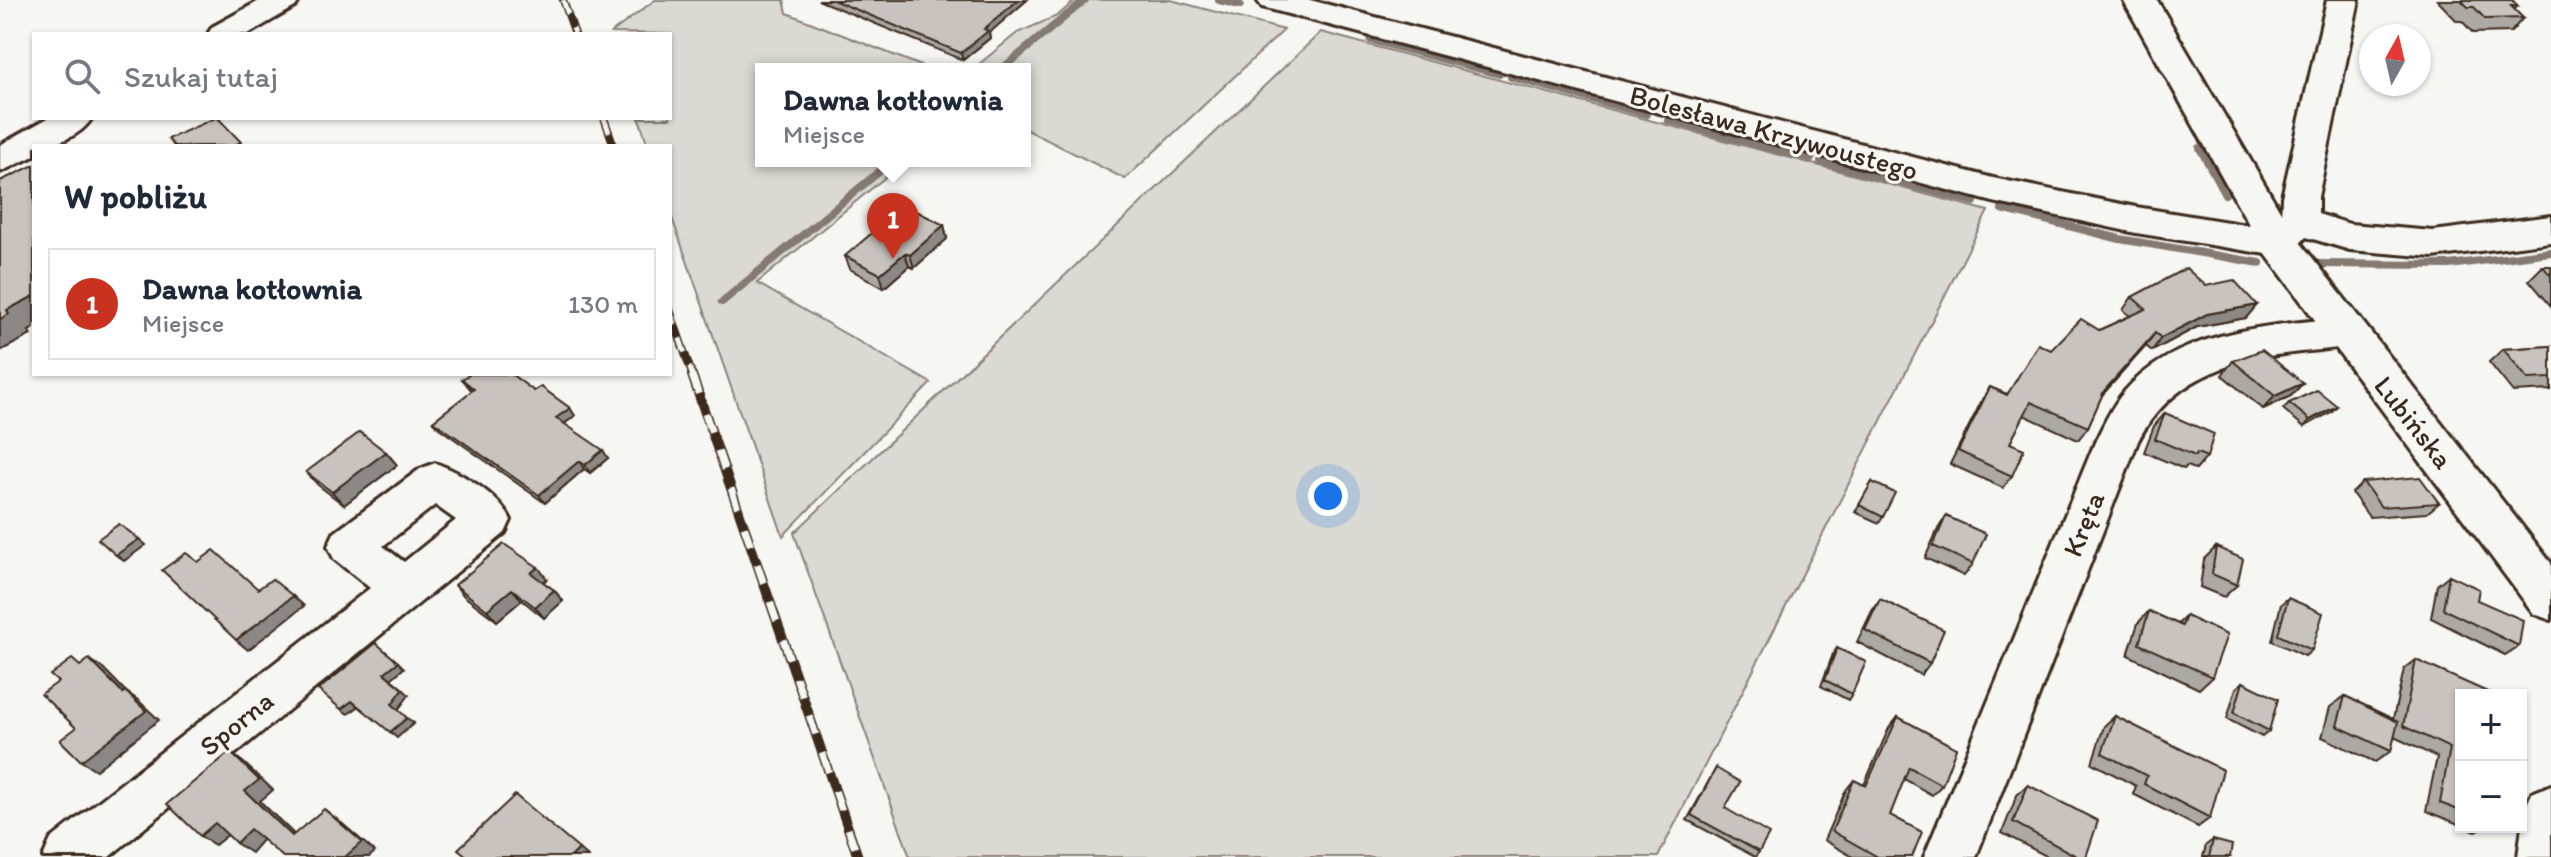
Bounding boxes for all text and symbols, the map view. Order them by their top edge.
north arrow [2359,24,2431,96]
search box [32,32,672,120]
icon: search [60,54,104,98]
text: Szukaj tutaj [124,58,278,95]
popup [755,63,1031,167]
street label: Bolesława Krzywoustego [1626,77,1922,187]
text: Dawna kotłownia [783,81,1003,118]
text: Miejsce [783,118,865,150]
text: W pobliżu [64,176,207,217]
pin: 1 [867,193,919,259]
text: Dawna kotłownia [142,270,362,307]
text: 1 [86,288,98,320]
text: 130 m [568,288,638,320]
text: Miejsce [142,307,224,339]
street label: Lubińska [2367,369,2461,476]
your location [1308,476,1348,516]
street label: Kręta [2055,486,2111,561]
street label: Sporna [192,683,280,763]
map controls [2455,689,2527,833]
button: + [2455,689,2527,761]
button: − [2455,761,2527,833]

